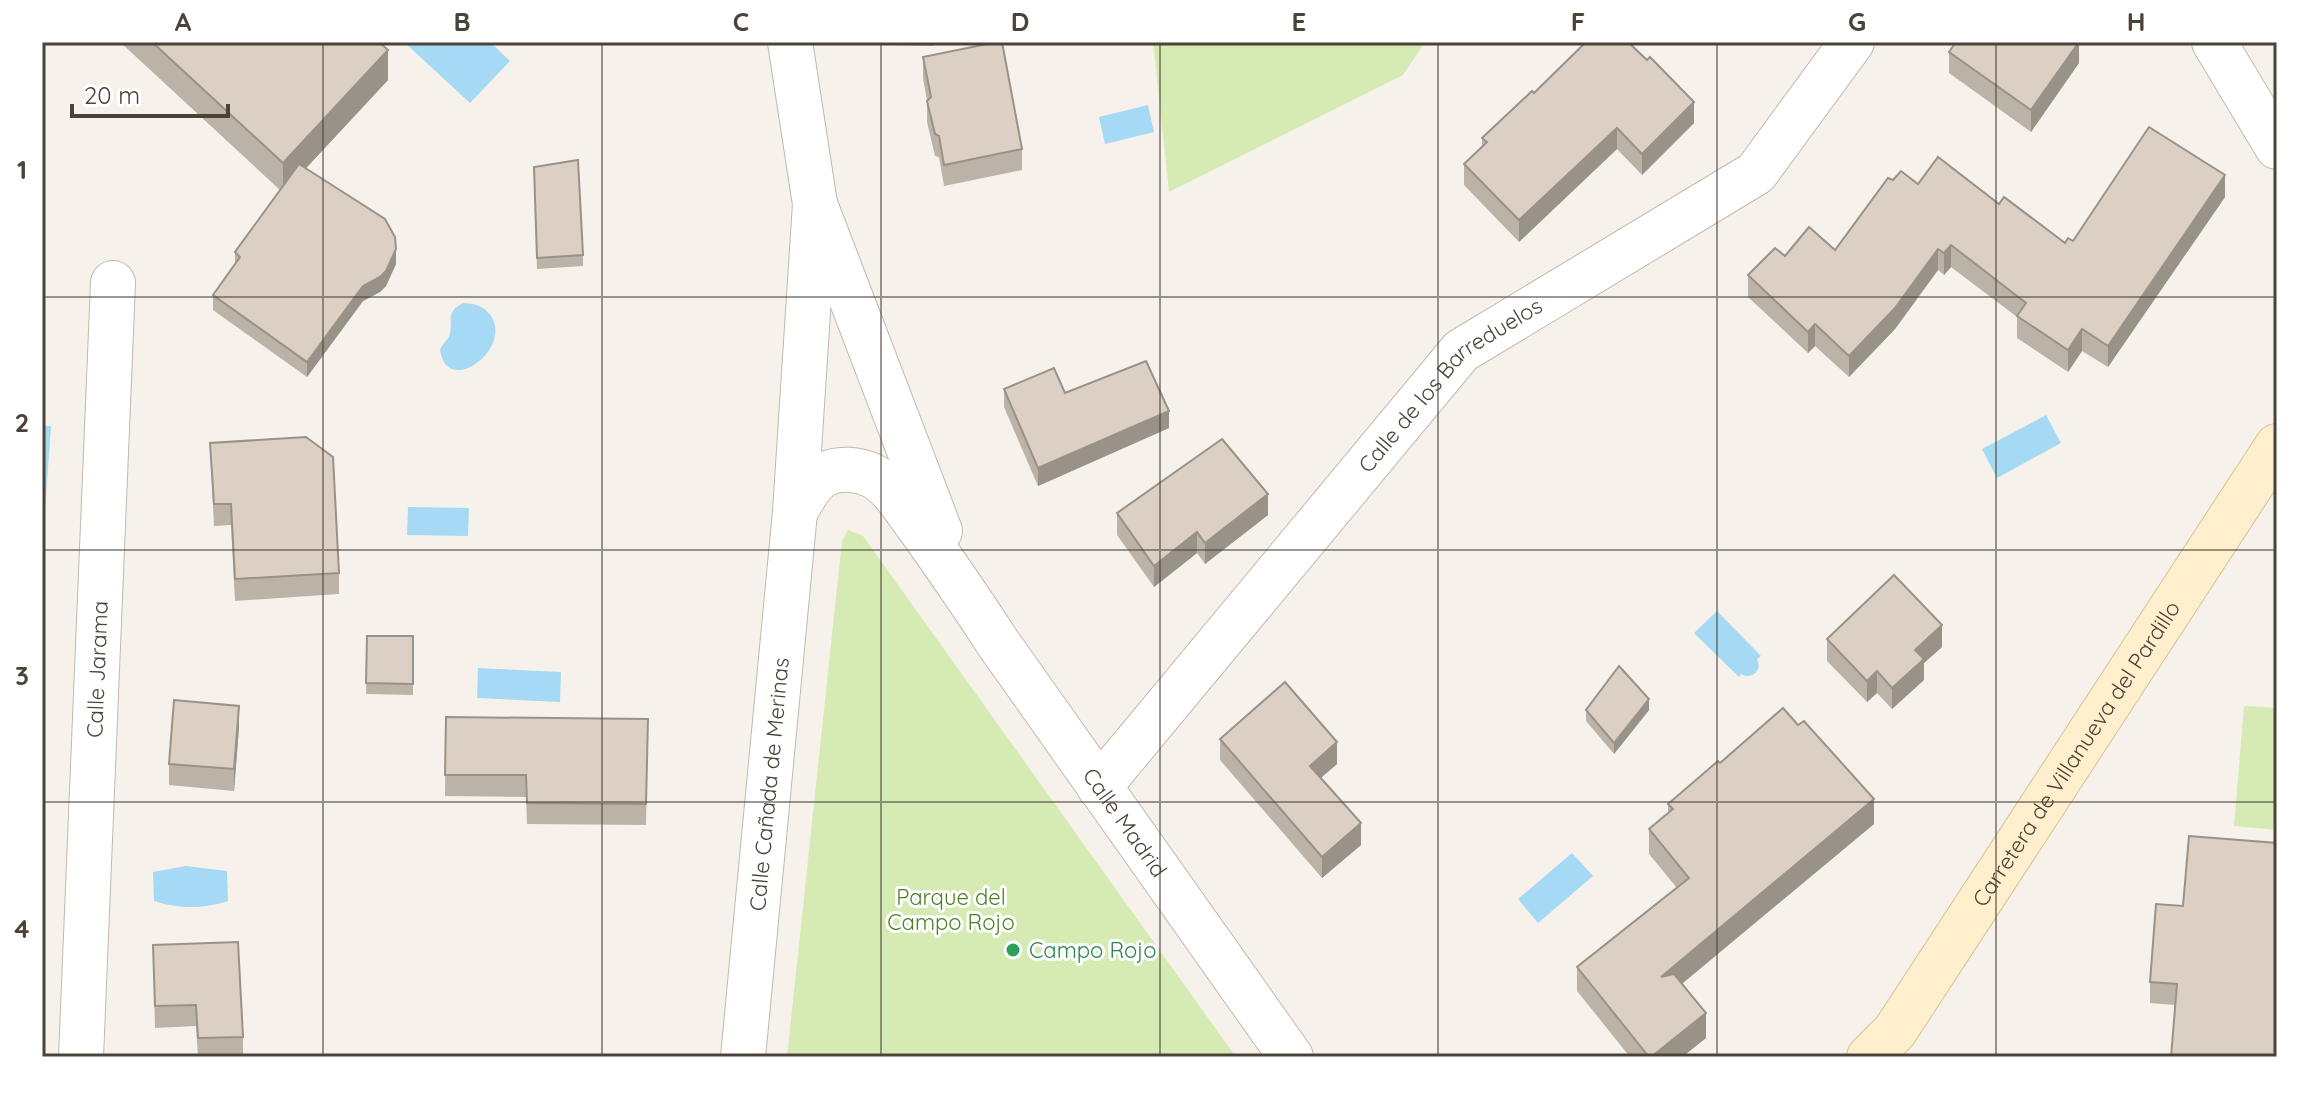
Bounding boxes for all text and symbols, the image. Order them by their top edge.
text: A [175,5,192,38]
text: B [453,5,471,38]
text: C [733,5,749,38]
text: D [1011,5,1029,38]
text: E [1292,5,1306,38]
text: F [1571,5,1585,38]
text: G [1848,5,1866,38]
text: H [2127,5,2145,38]
scale bar [72,68,228,118]
text: 20 m [84,80,140,110]
text: 1 [17,153,27,186]
street label: Calle de los Barreduelos [1352,291,1547,478]
text: 2 [15,406,29,439]
street label: Carretera de Villanueva del Pardillo [1966,595,2186,912]
street label: Calle Jarama [80,600,114,738]
street label: Calle Cañada de Merinas [743,656,795,912]
text: 3 [15,659,29,692]
street label: Calle Madrid [1077,762,1173,883]
park label: Parque del Campo Rojo [887,883,1015,936]
text: 4 [14,912,30,945]
place label: Campo Rojo [1029,936,1157,964]
marker: Campo Rojo [1004,941,1022,959]

